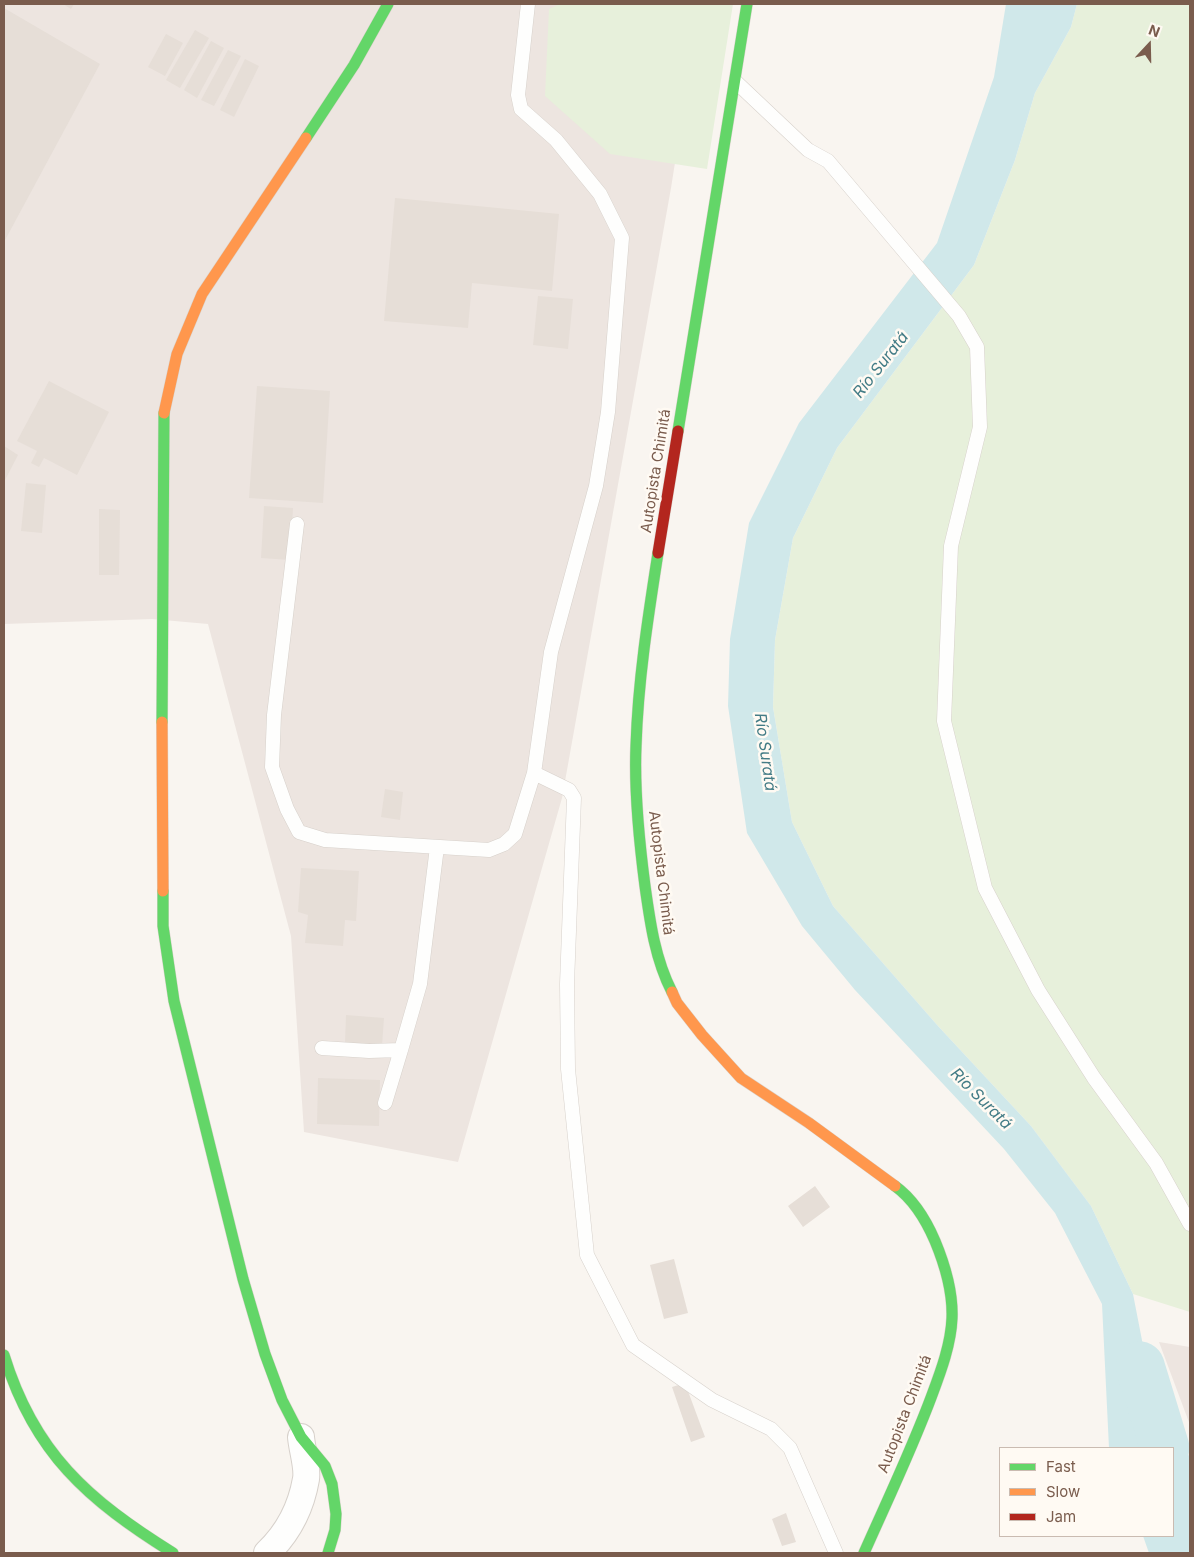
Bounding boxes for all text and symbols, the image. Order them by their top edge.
north arrow [1124,20,1174,70]
text: N [1147,21,1163,40]
water label: Río Suratá [849,328,913,402]
street label: Autopista Chimitá [637,408,675,534]
water label: Río Suratá [750,712,780,792]
street label: Autopista Chimitá [644,810,678,936]
water label: Río Suratá [946,1064,1016,1134]
street label: Autopista Chimitá [874,1352,936,1476]
legend [999,1447,1174,1537]
text: Fast [1046,1457,1076,1476]
text: Slow [1046,1482,1080,1501]
text: Jam [1046,1507,1076,1526]

